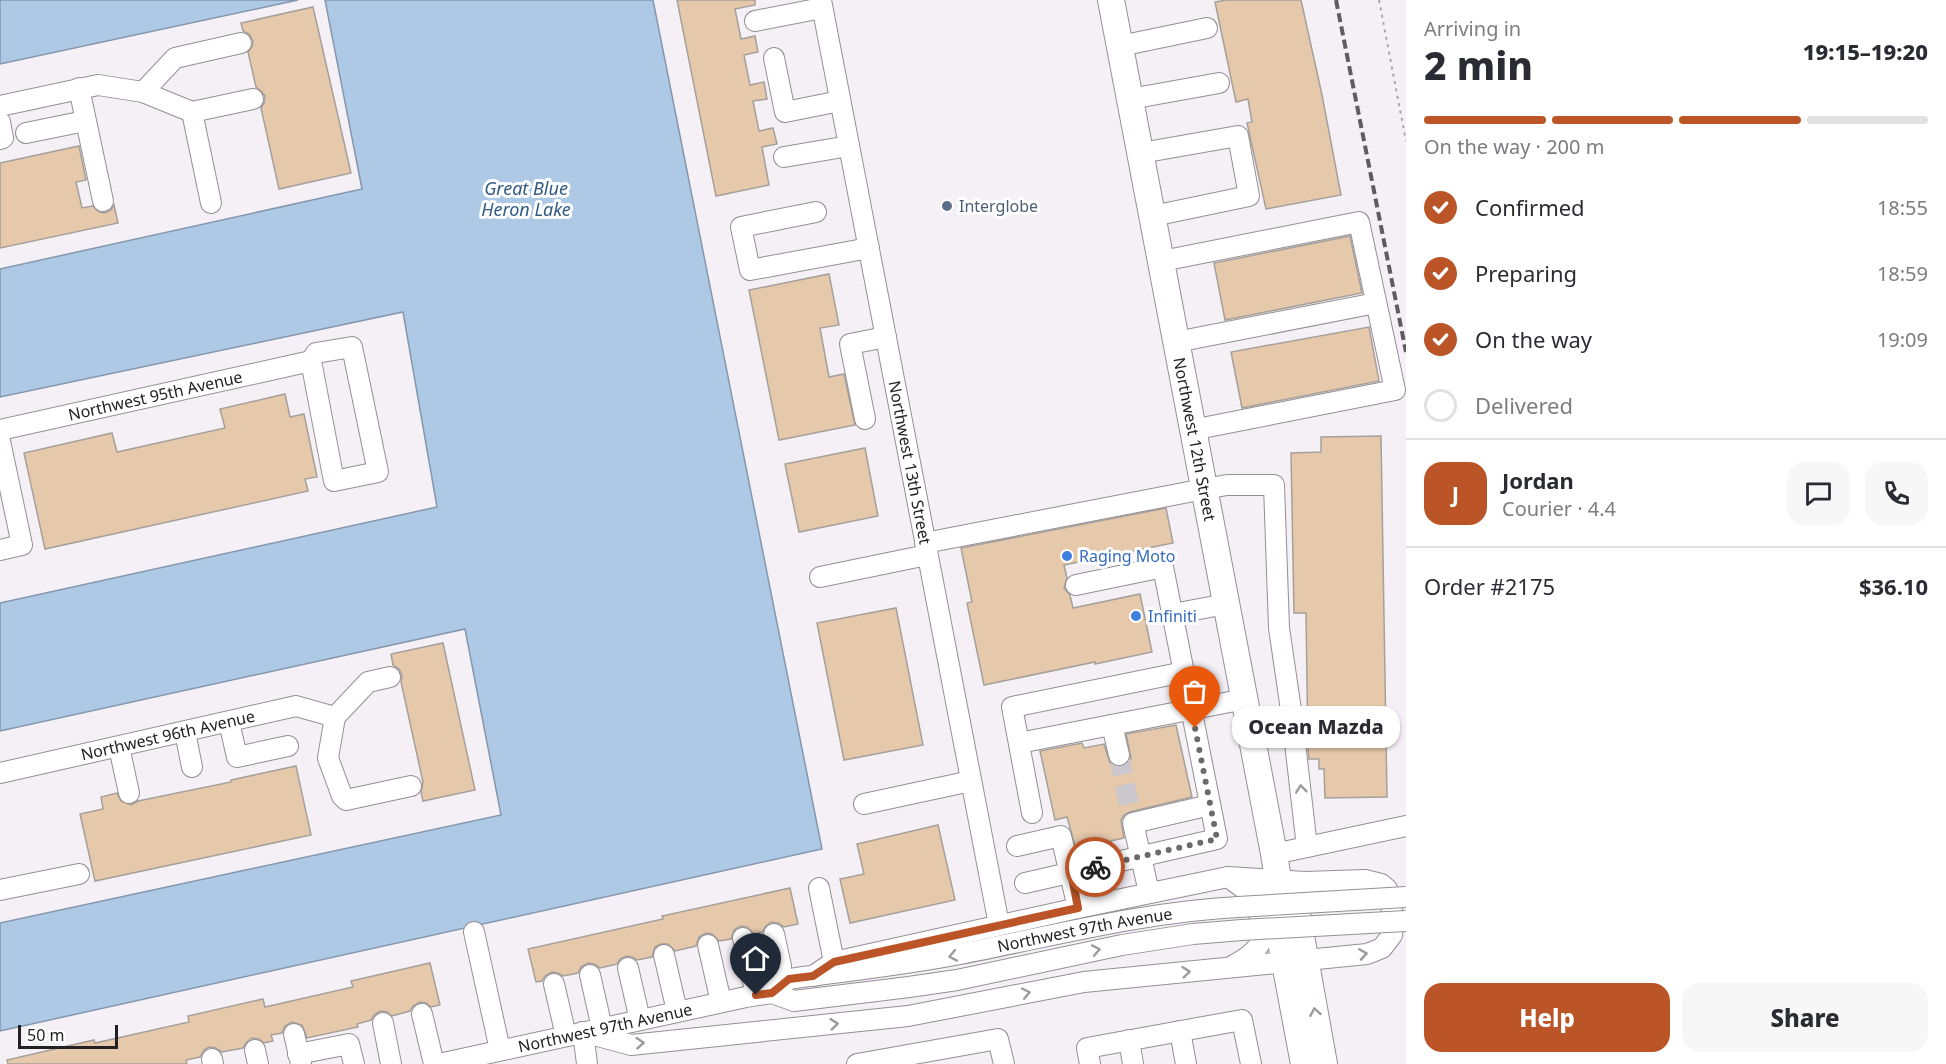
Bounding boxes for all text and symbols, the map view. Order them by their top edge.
text: Arriving in [1424,15,1521,42]
text: 19:15–19:20 [1803,36,1928,66]
text: 2 min [1424,38,1533,91]
text: On the way · 200 m [1424,133,1604,160]
water label: Great Blue Heron Lake [481,176,571,221]
icon: check [1424,191,1457,224]
text: Confirmed [1475,192,1585,222]
text: 18:55 [1877,194,1928,221]
place label: Interglobe [959,195,1038,217]
marker: Interglobe [940,199,954,213]
icon: check [1424,257,1457,290]
text: Preparing [1475,258,1577,288]
text: 18:59 [1877,260,1928,287]
icon: check [1424,323,1457,356]
text: On the way [1475,324,1592,354]
text: 19:09 [1877,326,1928,353]
street label: Northwest 12th Street [1168,355,1221,523]
street label: Northwest 95th Avenue [66,366,244,426]
street label: Northwest 13th Street [883,379,937,546]
text: Delivered [1475,390,1573,420]
button: chat [1787,462,1850,525]
button: phone [1865,462,1928,525]
text: Jordan [1502,465,1574,495]
text: J [1452,478,1459,508]
text: Courier · 4.4 [1502,495,1616,522]
place label: Raging Moto [1079,545,1175,567]
marker: Raging Moto [1060,549,1074,563]
text: Order #2175 [1424,571,1555,601]
text: $36.10 [1859,571,1928,601]
place label: Infiniti [1148,605,1197,627]
marker: Infiniti [1129,609,1143,623]
pin [1169,666,1220,728]
icon: bag [1178,675,1211,708]
street label: Northwest 96th Avenue [79,705,257,765]
callout: Ocean Mazda [1231,707,1399,749]
text: Ocean Mazda [1248,713,1384,740]
one-way arrow [1295,784,1308,794]
courier [1065,837,1125,897]
icon: bike [1079,851,1112,884]
street label: Northwest 97th Avenue [995,902,1174,957]
pin [730,933,781,995]
icon: home [739,942,772,975]
one-way arrow [1091,944,1101,957]
one-way arrow [1358,948,1368,961]
one-way arrow [948,949,958,962]
one-way arrow [1182,966,1191,979]
button: Help [1424,983,1670,1052]
button: Share [1682,983,1928,1052]
one-way arrow [1021,987,1031,1000]
street label: Northwest 97th Avenue [516,998,694,1057]
one-way arrow [1309,1007,1321,1017]
one-way arrow [829,1018,838,1031]
scale bar [18,1022,118,1050]
text: 50 m [27,1024,64,1046]
one-way arrow [635,1037,644,1050]

